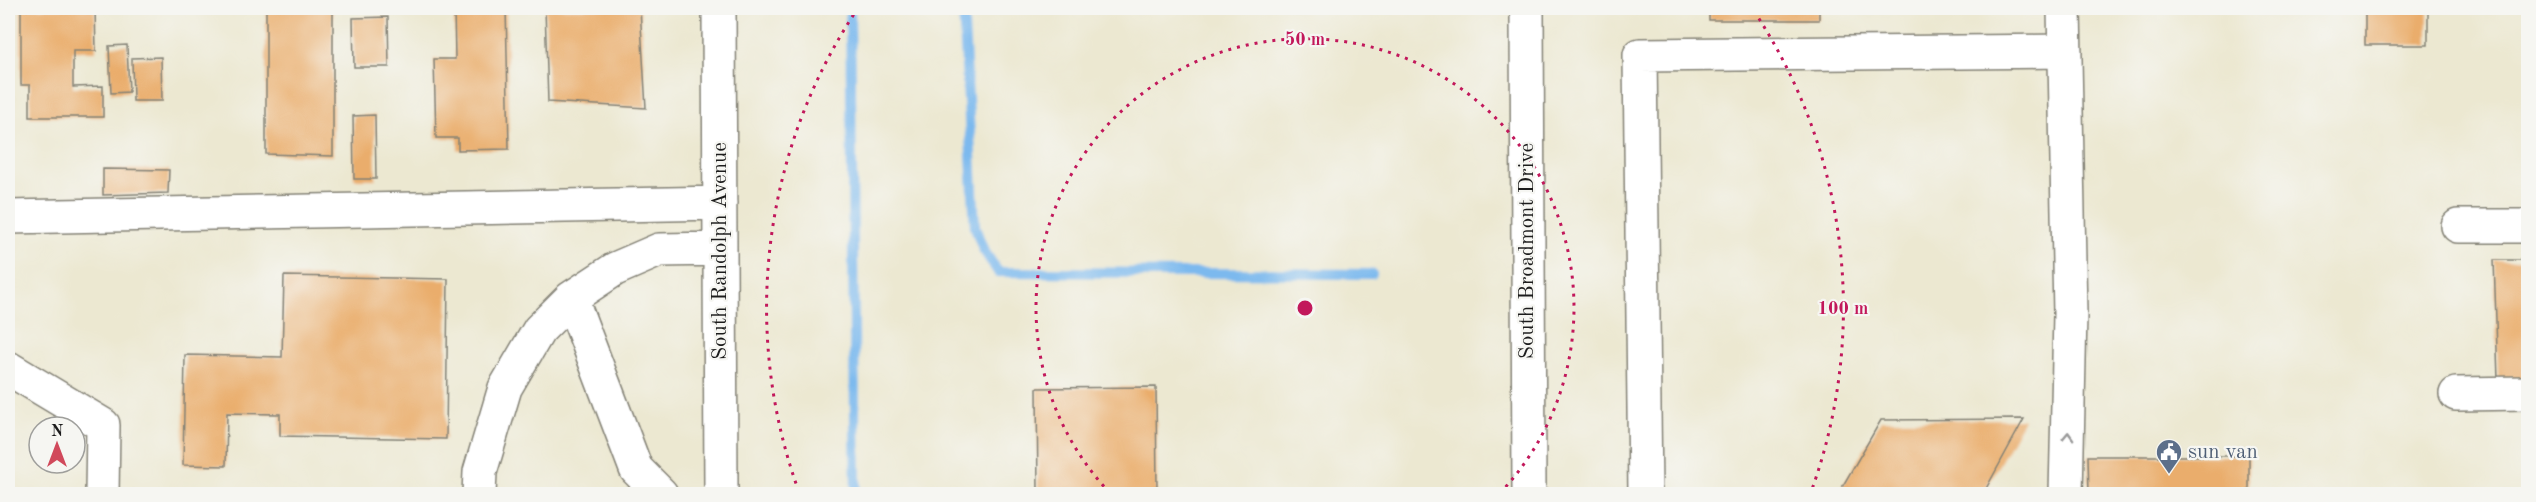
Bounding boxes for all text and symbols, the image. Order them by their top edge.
text: 50 m [1285,31,1325,49]
street label: South Randolph Avenue [710,142,731,360]
street label: South Broadmont Drive [1517,143,1538,359]
centre of rings [1295,298,1315,318]
text: 100 m [1818,300,1868,318]
north arrow [27,415,87,475]
text: N [51,424,64,440]
one-way arrow [2061,432,2074,441]
public building icon: sun van [2154,437,2184,475]
place label: sun van [2188,442,2258,463]

